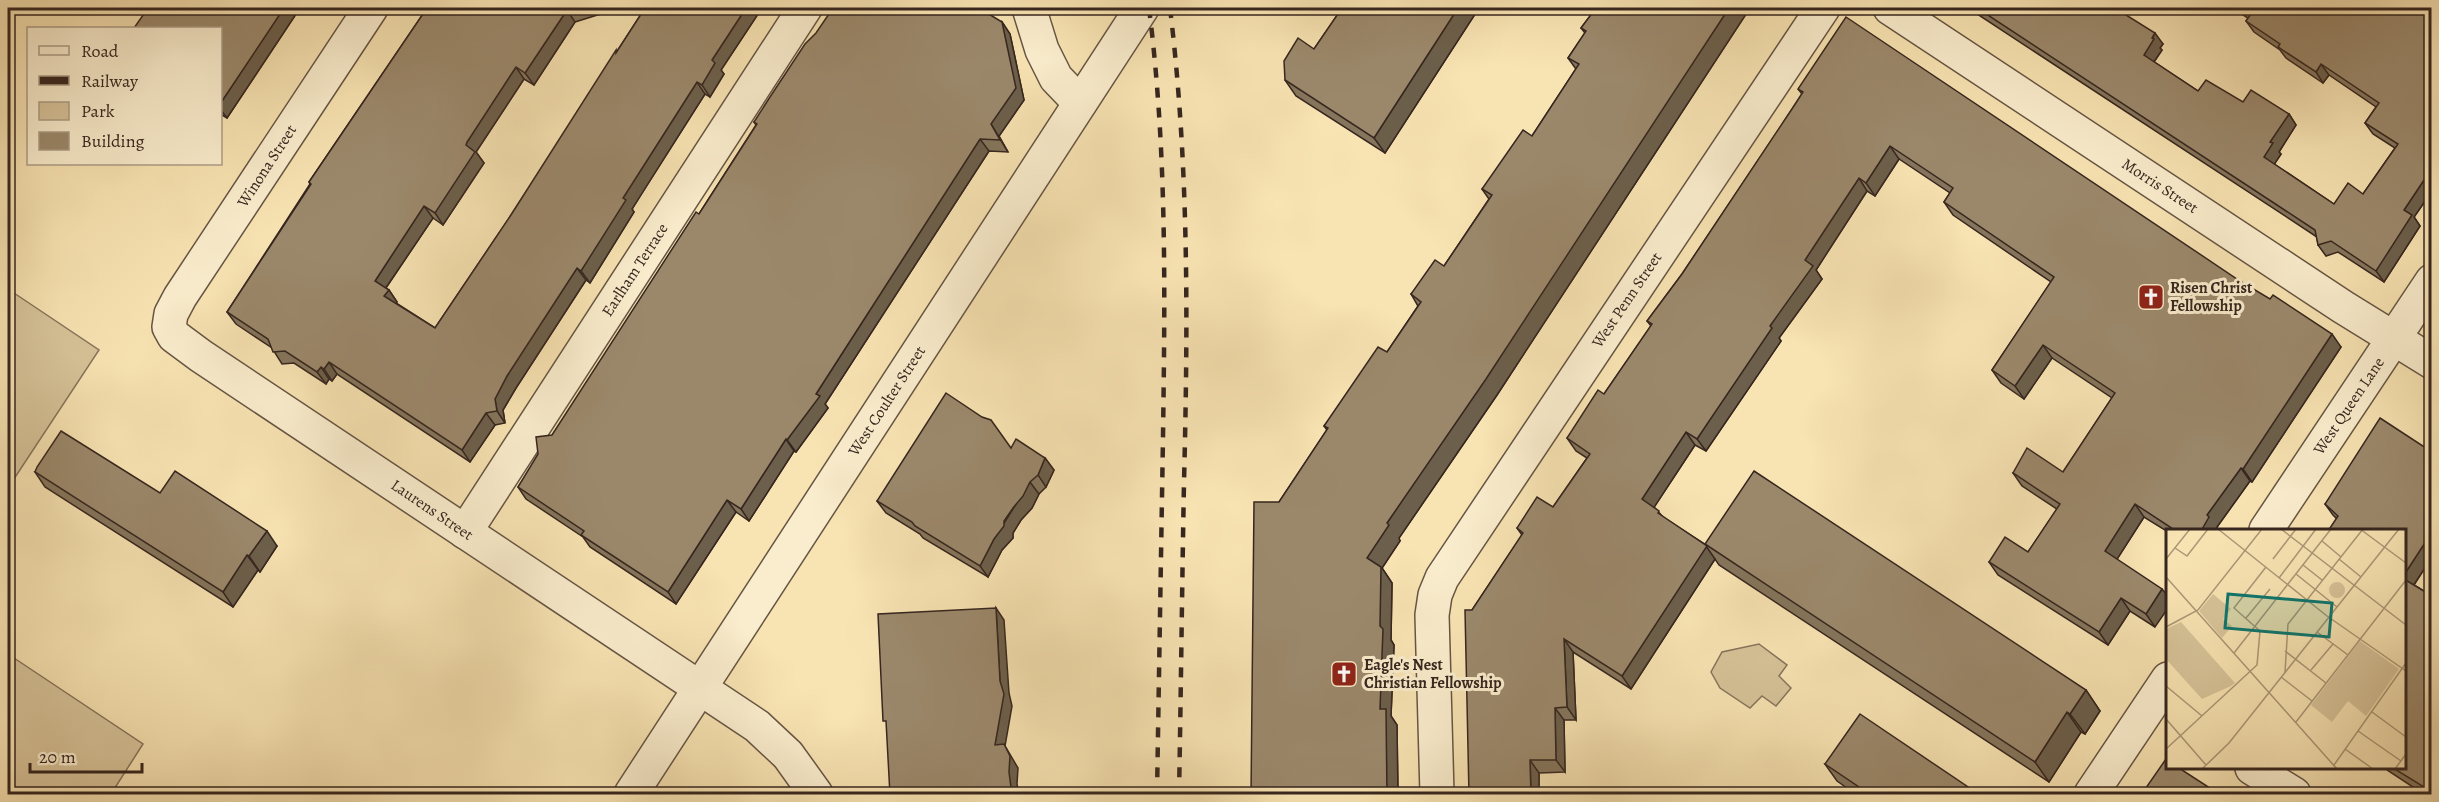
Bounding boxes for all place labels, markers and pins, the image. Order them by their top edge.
place label: Risen Christ Fellowship [2170,277,2253,317]
church icon: Risen Christ Fellowship [2136,282,2166,312]
place label: Eagle's Nest Christian Fellowship [1364,654,1502,694]
church icon: Eagle's Nest Christian Fellowship [1329,659,1359,689]

